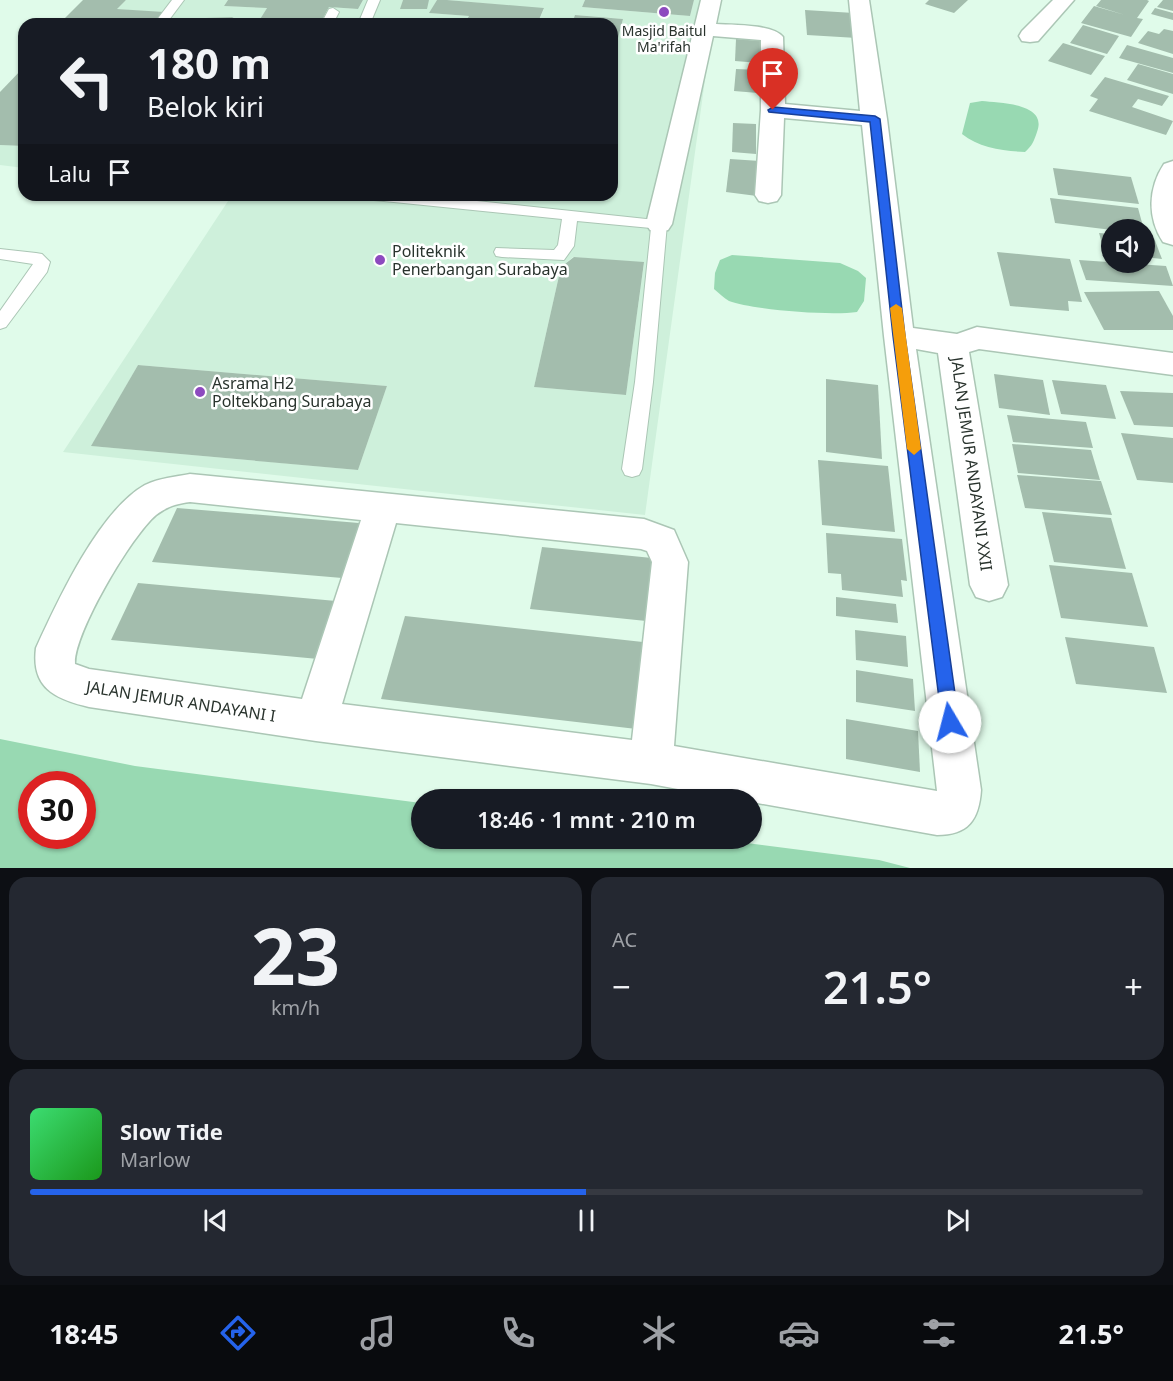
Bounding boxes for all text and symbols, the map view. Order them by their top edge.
marker: Masjid Baitul Ma'rifah [657,5,671,19]
place label: Masjid Baitul Ma'rifah [622,21,706,56]
text: 180 m [147,34,271,91]
icon: left [48,42,126,120]
pin [747,48,798,110]
icon: arrive [756,57,789,90]
text: Belok kiri [147,88,264,125]
icon: arrive [103,156,136,189]
text: Lalu [48,158,91,188]
map controls [1101,219,1155,273]
button: sound [1101,219,1155,273]
place label: Politeknik Penerbangan Surabaya [392,240,568,280]
marker: Politeknik Penerbangan Surabaya [373,253,387,267]
street label: JALAN JEMUR ANDAYANI XXII [946,354,998,572]
place label: Asrama H2 Poltekbang Surabaya [212,372,371,412]
marker: Asrama H2 Poltekbang Surabaya [193,385,207,399]
street label: JALAN JEMUR ANDAYANI I [83,675,277,727]
position arrow [918,690,982,754]
speed limit sign: 30 [18,771,96,849]
text: 18:46 · 1 mnt · 210 m [477,804,696,834]
text: 23 [251,902,340,1008]
text: AC [612,926,637,953]
text: 21.5° [823,956,932,1017]
text: − [612,964,631,1009]
text: + [1124,964,1143,1009]
text: km/h [271,994,320,1021]
text: Slow Tide [120,1116,223,1146]
text: Marlow [120,1146,190,1173]
icon: previous [199,1204,232,1237]
icon: pause [570,1204,603,1237]
icon: next [941,1204,974,1237]
icon: directions [217,1312,259,1354]
icon: music [357,1312,399,1354]
icon: phone [497,1312,539,1354]
icon: climate [638,1312,680,1354]
icon: car [778,1312,820,1354]
icon: filters [918,1312,960,1354]
text: 18:45 [49,1315,119,1352]
text: 21.5° [1058,1315,1124,1352]

